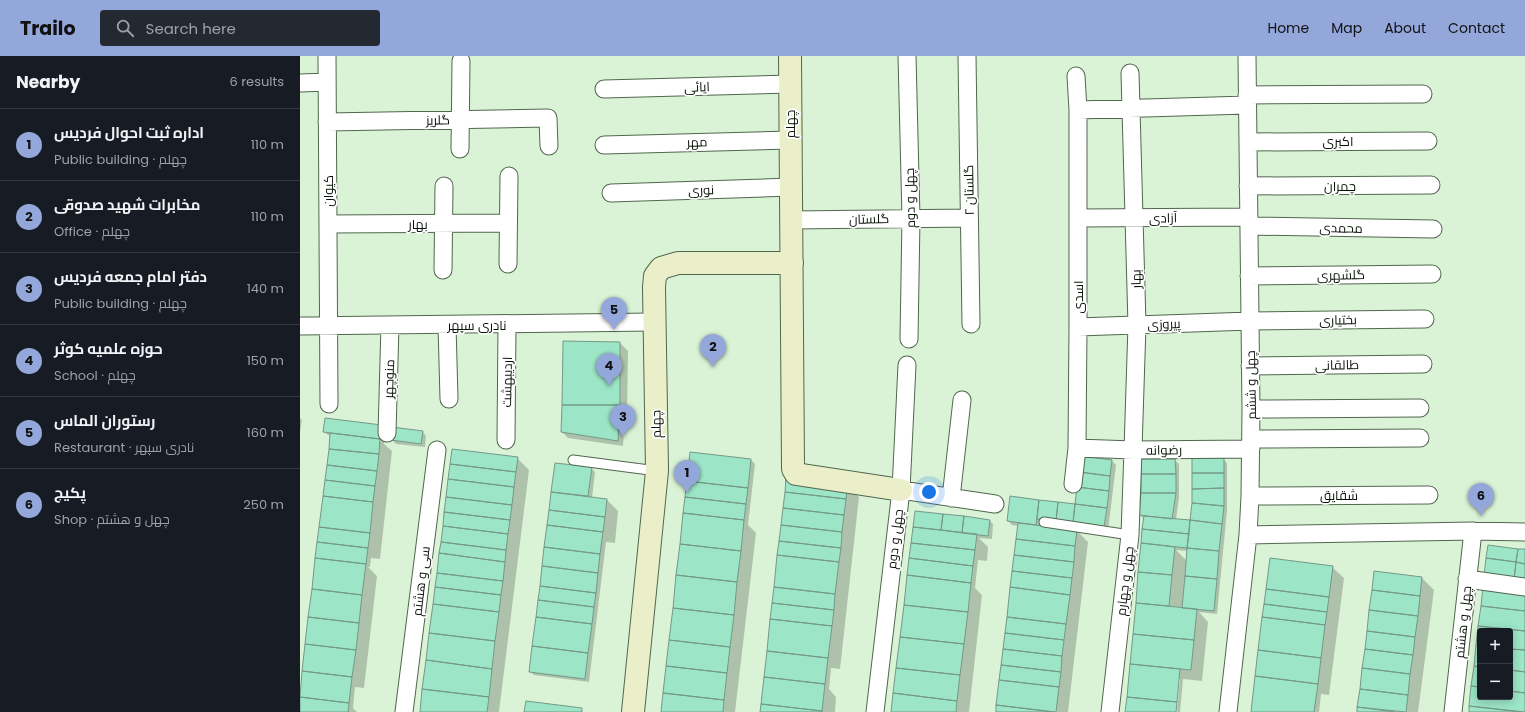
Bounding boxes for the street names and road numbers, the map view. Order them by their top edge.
street label: ایائی [684,77,710,97]
street label: گلریز [425,110,450,130]
street label: چهلم [781,110,800,138]
street label: مهر [685,132,708,152]
street label: اکبری [1323,132,1354,151]
street label: گلستان ۲ [959,165,979,215]
street label: چهل و دوم [900,168,920,228]
street label: کیوان [319,175,338,207]
street label: چمران [1324,177,1356,196]
street label: نوری [688,180,714,200]
street label: آزادی [1149,208,1178,228]
street label: گلستان [849,209,889,229]
street label: بهار [407,215,428,234]
street label: محمدی [1319,218,1363,238]
street label: گلشهری [1317,265,1365,285]
street label: بهار [1126,269,1146,290]
street label: اسدی [1069,281,1088,313]
street label: بختیاری [1319,310,1357,330]
street label: پیروزی [1147,314,1182,334]
street label: نادری سپهر [446,316,507,335]
street label: چهل و ششم [1241,350,1261,420]
street label: طالقانی [1315,355,1359,375]
street label: اردیبهشت [497,356,517,408]
street label: منوچهر [379,359,399,400]
street label: چهلم [646,410,666,438]
street label: رضوانه [1146,440,1182,460]
street label: شقایق [1320,486,1358,505]
street label: چهل و دوم [882,508,908,570]
street label: سی و هشتم [407,545,435,617]
street label: چهل و چهارم [1111,545,1139,617]
street label: چهل و هشتم [1450,585,1476,659]

